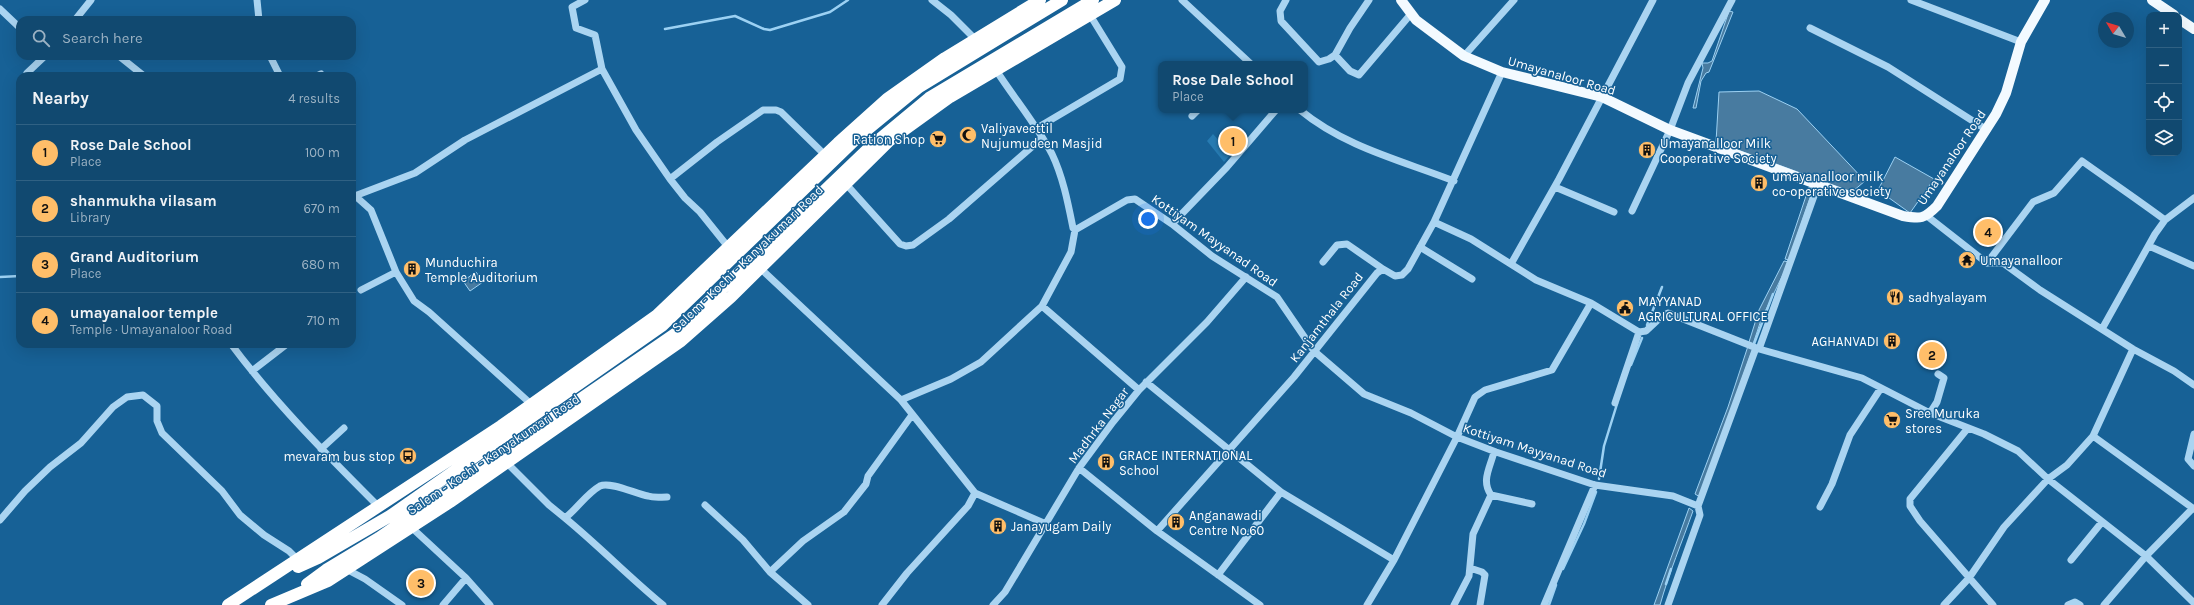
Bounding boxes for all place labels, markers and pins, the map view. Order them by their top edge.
place label: Valiyaveettil Nujumudeen Masjid [981,121,1102,151]
mosque icon: Valiyaveettil Nujumudeen Masjid [958,125,978,145]
pin: 1 [1220,126,1246,156]
supermarket icon: Ration Shop [928,129,948,149]
place label: Ration Shop [853,132,925,147]
place label: Umayanalloor Milk Cooperative Society [1660,136,1777,166]
building icon: Umayanalloor Milk Cooperative Society [1637,140,1657,160]
place label: umayanalloor milk co-operative society [1772,169,1891,199]
building icon: umayanalloor milk co-operative society [1749,173,1769,193]
pin: 4 [1975,217,2001,247]
temple icon: Umayanalloor [1957,250,1977,270]
place label: Umayanalloor [1980,253,2063,268]
place label: Munduchira Temple Auditorium [425,255,538,285]
building icon: Munduchira Temple Auditorium [402,259,422,279]
restaurant icon: sadhyalayam [1885,287,1905,307]
place label: sadhyalayam [1908,290,1987,305]
place label: MAYYANAD AGRICULTURAL OFFICE [1638,294,1768,324]
public building icon: MAYYANAD AGRICULTURAL OFFICE [1615,298,1635,318]
building icon: AGHANVADI [1882,331,1902,351]
place label: AGHANVADI [1812,334,1879,349]
pin: 2 [1919,340,1945,370]
place label: Sree Muruka stores [1905,406,1980,436]
supermarket icon: Sree Muruka stores [1882,410,1902,430]
bus stop icon: mevaram bus stop [398,446,418,466]
place label: GRACE INTERNATIONAL School [1119,448,1252,478]
place label: mevaram bus stop [283,449,395,464]
building icon: GRACE INTERNATIONAL School [1096,452,1116,472]
place label: Anganawadi Centre No.60 [1189,508,1265,538]
building icon: Anganawadi Centre No.60 [1166,512,1186,532]
building icon: Janayugam Daily [988,516,1008,536]
place label: Janayugam Daily [1011,519,1111,534]
pin: 3 [408,568,434,598]

